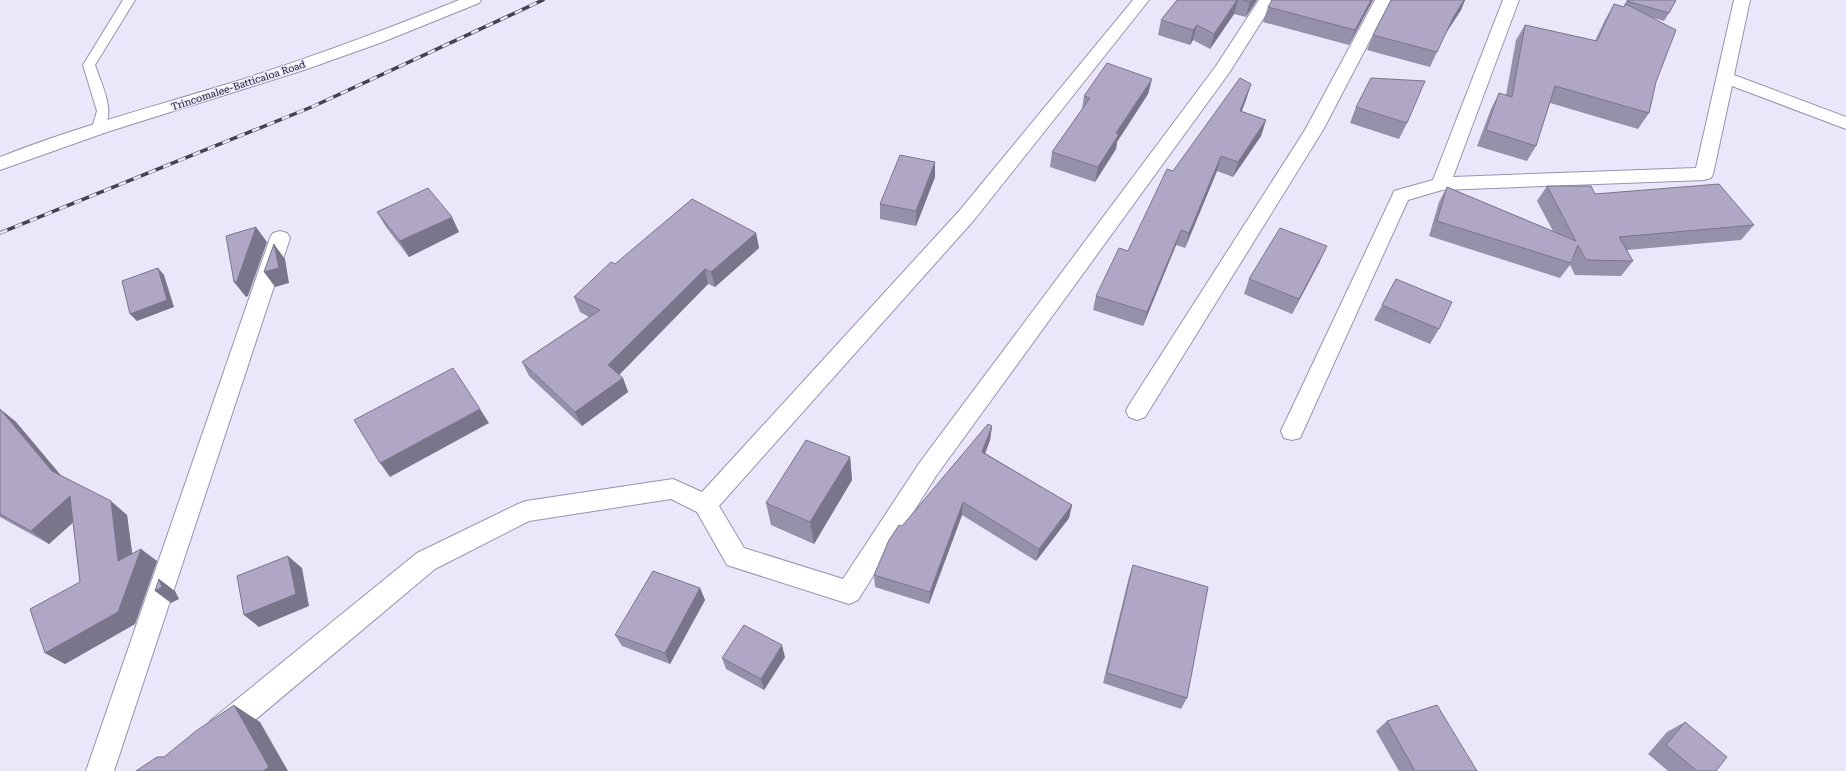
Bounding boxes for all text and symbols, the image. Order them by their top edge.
street label: Trincomalee-Batticaloa Road [170,58,307,112]

